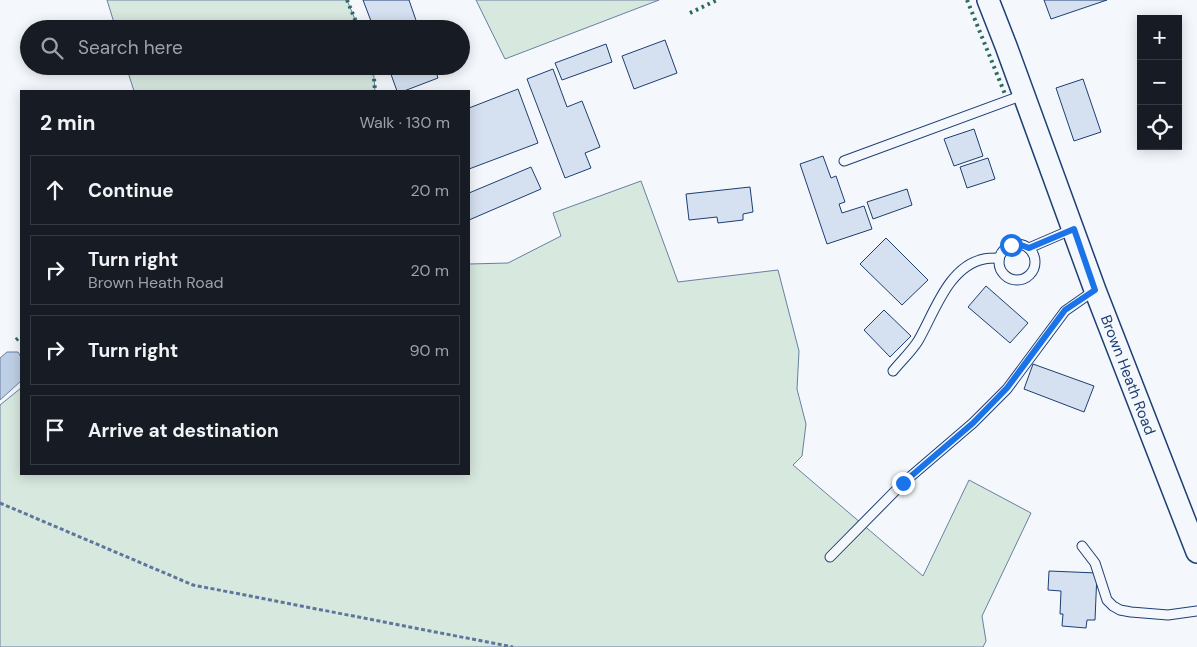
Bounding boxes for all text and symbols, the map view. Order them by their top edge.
map controls [1137,15,1182,150]
button: + [1137,15,1182,60]
search box [20,20,470,75]
icon: search [38,34,66,62]
text: Search here [78,35,183,60]
button: − [1137,60,1182,105]
button: locate [1137,105,1182,150]
text: 2 min [40,109,96,137]
text: Walk · 130 m [359,112,450,133]
icon: ahead [41,176,69,204]
text: Continue [88,178,174,203]
text: 20 m [410,180,449,201]
route start [1000,234,1023,257]
text: Turn right [88,247,178,272]
icon: right [41,256,69,284]
text: 20 m [410,260,449,281]
text: Brown Heath Road [88,272,224,293]
street label: Brown Heath Road [1096,312,1160,438]
icon: right [41,336,69,364]
text: Turn right [88,338,178,363]
text: 90 m [409,340,449,361]
icon: arrive [41,416,69,444]
text: Arrive at destination [88,418,279,443]
route end [892,472,915,495]

